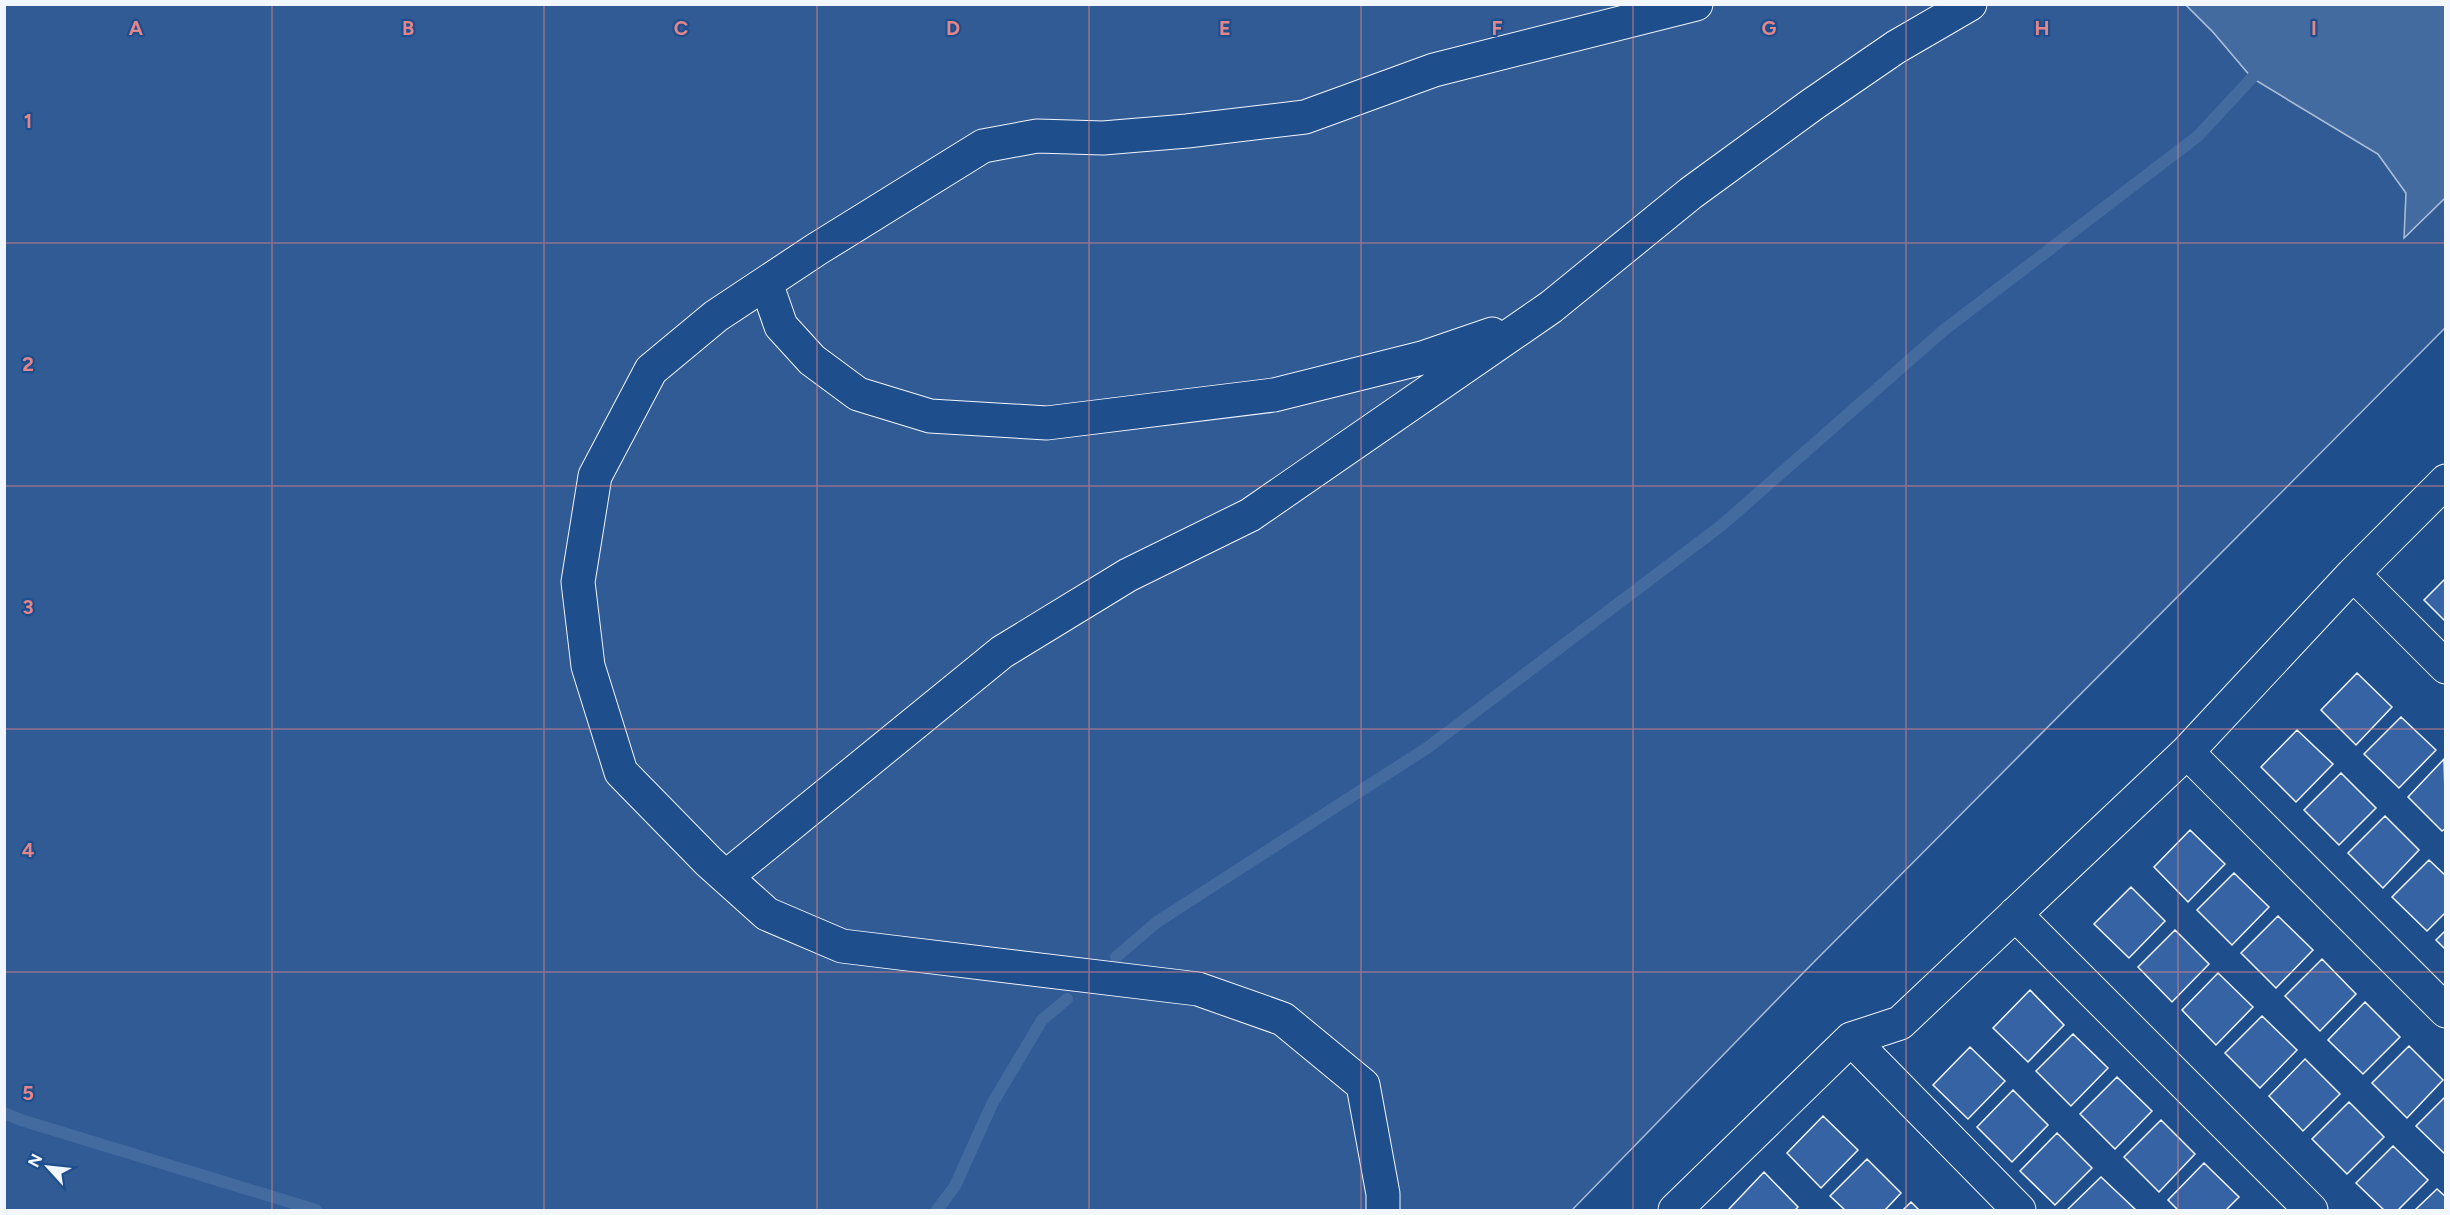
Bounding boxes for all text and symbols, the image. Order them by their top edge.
text: A [129,16,144,40]
text: B [402,16,414,40]
text: C [674,16,688,40]
text: D [946,16,960,40]
text: E [1219,16,1231,40]
text: F [1491,16,1503,40]
text: G [1762,16,1777,40]
text: H [2035,16,2050,40]
text: I [2311,16,2317,40]
text: 1 [24,109,32,133]
text: 2 [22,352,34,376]
text: 3 [22,595,34,619]
text: 4 [22,838,35,862]
text: 5 [22,1081,34,1105]
north arrow [18,1137,78,1197]
text: N [24,1151,46,1170]

